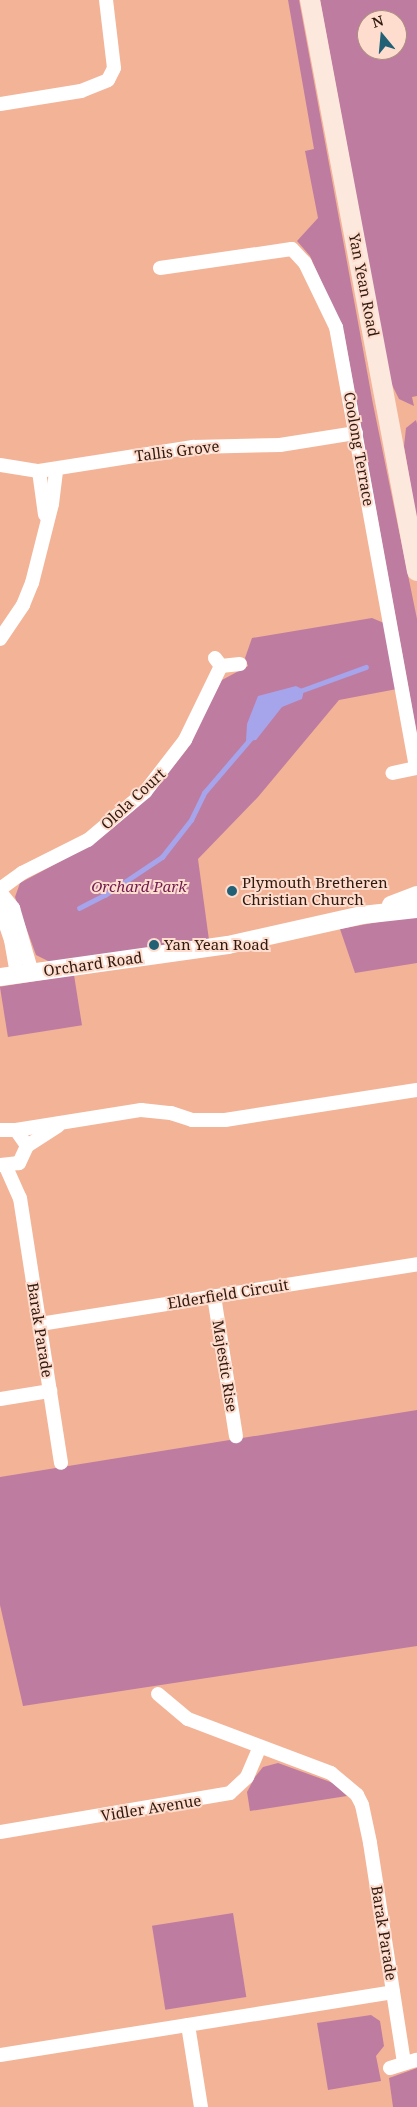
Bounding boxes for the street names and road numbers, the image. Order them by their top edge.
street label: Yan Yean Road [345,232,383,338]
street label: Coolong Terrace [340,391,378,507]
street label: Tallis Grove [134,437,220,465]
street label: Olola Court [97,765,169,833]
street label: Orchard Road [42,948,144,980]
street label: Elderfield Circuit [166,1276,290,1312]
street label: Barak Parade [24,1281,56,1379]
street label: Majestic Rise [209,1319,241,1413]
street label: Vidler Avenue [100,1791,202,1825]
street label: Barak Parade [368,1884,400,1982]

